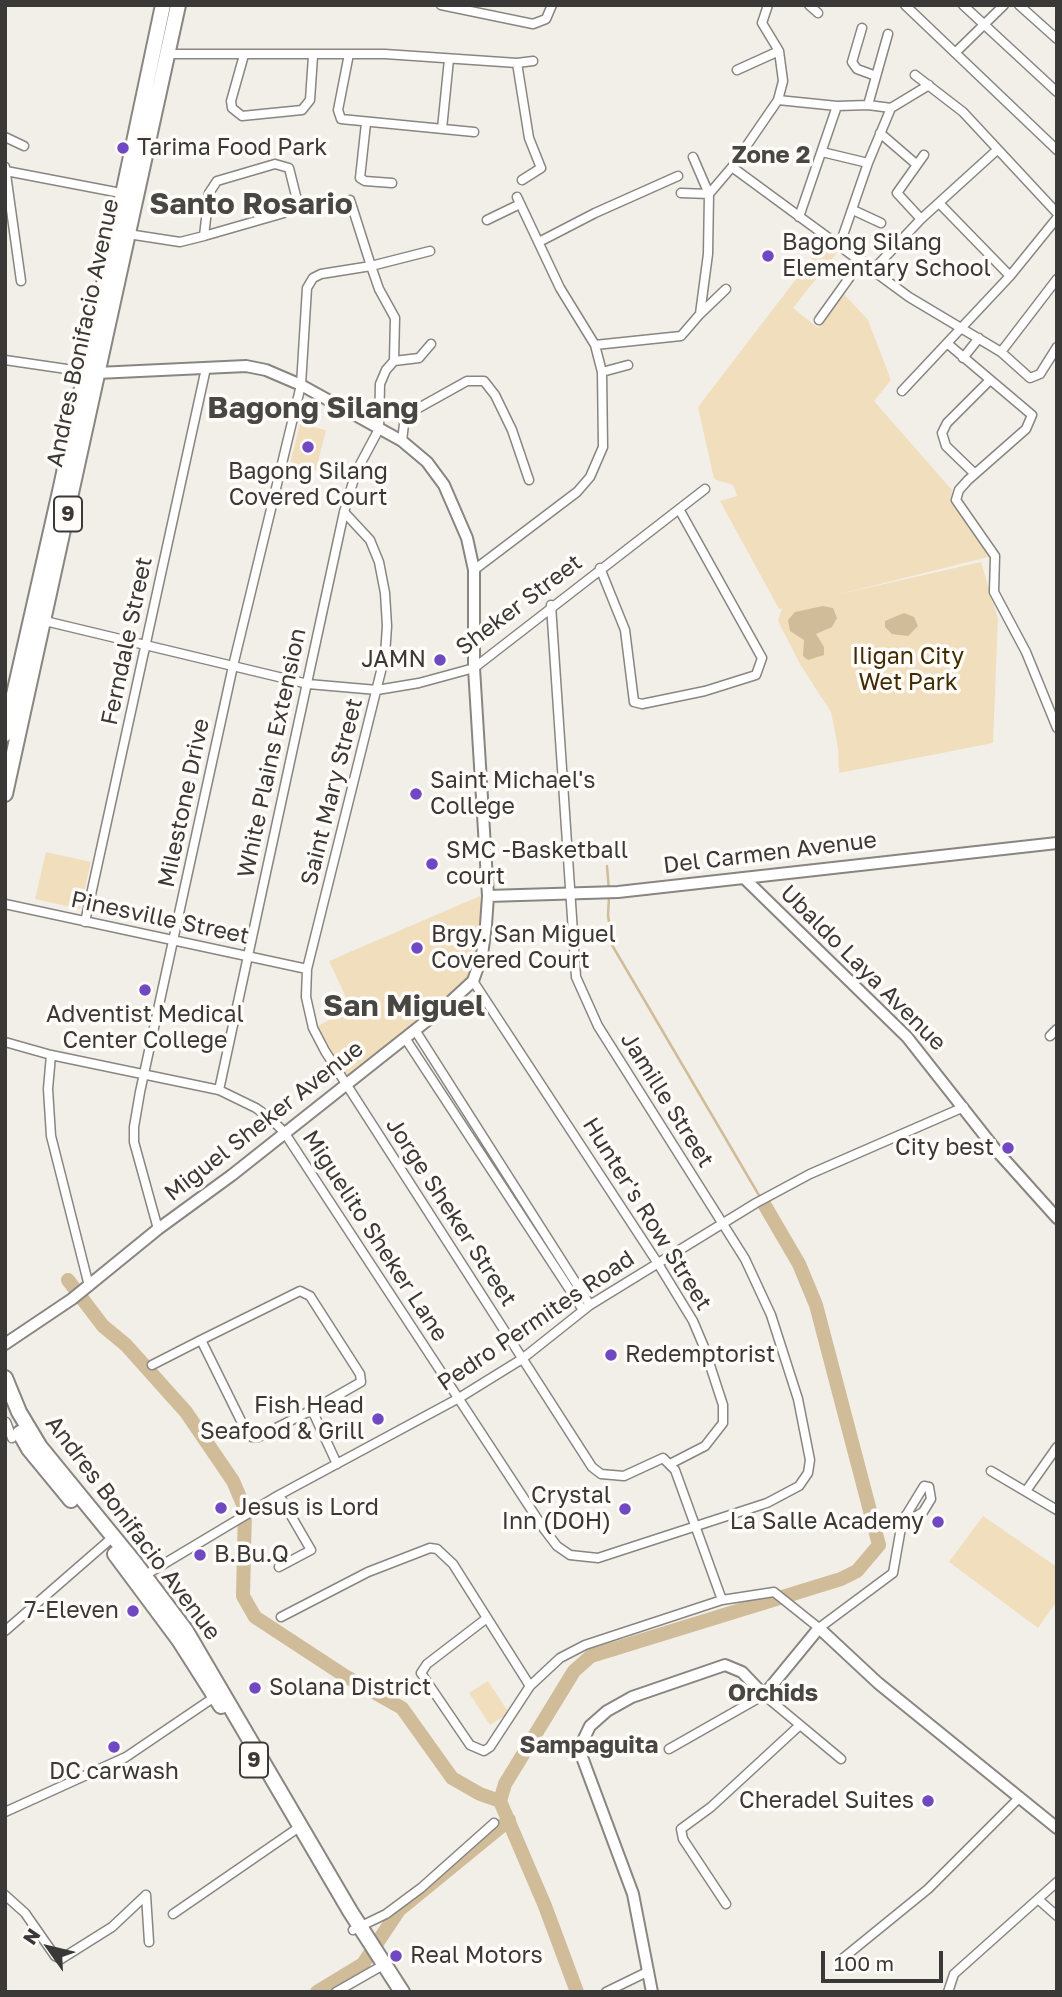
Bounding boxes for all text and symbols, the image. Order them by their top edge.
place label: Tarima Food Park [137,134,327,162]
marker: Tarima Food Park [115,140,131,156]
district label: Zone 2 [732,141,810,169]
district label: Santo Rosario [149,186,353,222]
street label: Andres Bonifacio Avenue [41,196,125,470]
place label: Bagong Silang Elementary School [782,229,991,283]
marker: Bagong Silang Elementary School [760,248,776,264]
district label: Bagong Silang [207,390,419,426]
marker: Bagong Silang Covered Court [300,439,316,455]
place label: Bagong Silang Covered Court [228,458,388,512]
road number: 9 [54,496,82,532]
street label: Sheker Street [450,549,588,661]
street label: Ferndale Street [96,554,158,728]
street label: White Plains Extension [232,626,312,880]
park label: Iligan City Wet Park [852,643,964,697]
place label: JAMN [361,646,426,674]
marker: JAMN [432,652,448,668]
street label: Saint Mary Street [295,696,369,888]
street label: Milestone Drive [153,716,215,890]
place label: Saint Michael's College [430,767,595,821]
marker: Saint Michael's College [408,786,424,802]
street label: Del Carmen Avenue [662,826,878,880]
place label: SMC -Basketball court [446,837,628,891]
marker: SMC -Basketball court [424,856,440,872]
street label: Ubaldo Laya Avenue [774,879,952,1057]
street label: Pinesville Street [68,886,252,950]
place label: Brgy. San Miguel Covered Court [431,921,616,975]
marker: Brgy. San Miguel Covered Court [409,940,425,956]
marker: Adventist Medical Center College [137,982,153,998]
district label: San Miguel [323,988,485,1024]
place label: Adventist Medical Center College [46,1001,244,1055]
street label: Jamille Street [615,1027,719,1173]
street label: Miguel Sheker Avenue [159,1035,369,1207]
street label: Jorge Sheker Street [380,1112,522,1312]
street label: Hunter's Row Street [576,1112,718,1316]
street label: Miguelito Sheker Lane [296,1125,454,1347]
place label: City best [895,1134,994,1162]
marker: City best [1000,1140,1016,1156]
street label: Pedro Permites Road [432,1245,640,1397]
place label: Redemptorist [625,1341,775,1369]
marker: Redemptorist [603,1347,619,1363]
place label: Fish Head Seafood & Grill [200,1392,364,1446]
street label: Andres Bonifacio Avenue [40,1410,226,1646]
marker: Fish Head Seafood & Grill [370,1411,386,1427]
place label: Crystal Inn (DOH) [502,1482,611,1536]
place label: Jesus is Lord [235,1494,379,1522]
marker: Jesus is Lord [213,1500,229,1516]
marker: Crystal Inn (DOH) [617,1501,633,1517]
place label: La Salle Academy [730,1508,924,1536]
marker: La Salle Academy [930,1514,946,1530]
place label: B.Bu.Q [214,1541,289,1569]
marker: B.Bu.Q [192,1547,208,1563]
place label: 7-Eleven [24,1597,119,1625]
marker: 7-Eleven [125,1603,141,1619]
place label: Solana District [269,1674,431,1702]
district label: Orchids [728,1679,818,1707]
marker: Solana District [247,1680,263,1696]
district label: Sampaguita [520,1731,658,1759]
marker: DC carwash [106,1739,122,1755]
road number: 9 [240,1742,268,1778]
place label: DC carwash [49,1758,179,1786]
place label: Cheradel Suites [739,1787,914,1815]
marker: Cheradel Suites [920,1793,936,1809]
north arrow [14,1913,84,1983]
text: N [18,1924,45,1948]
scale bar [824,1938,946,1982]
place label: Real Motors [410,1942,543,1970]
marker: Real Motors [388,1948,404,1964]
text: 100 m [834,1950,894,1976]

